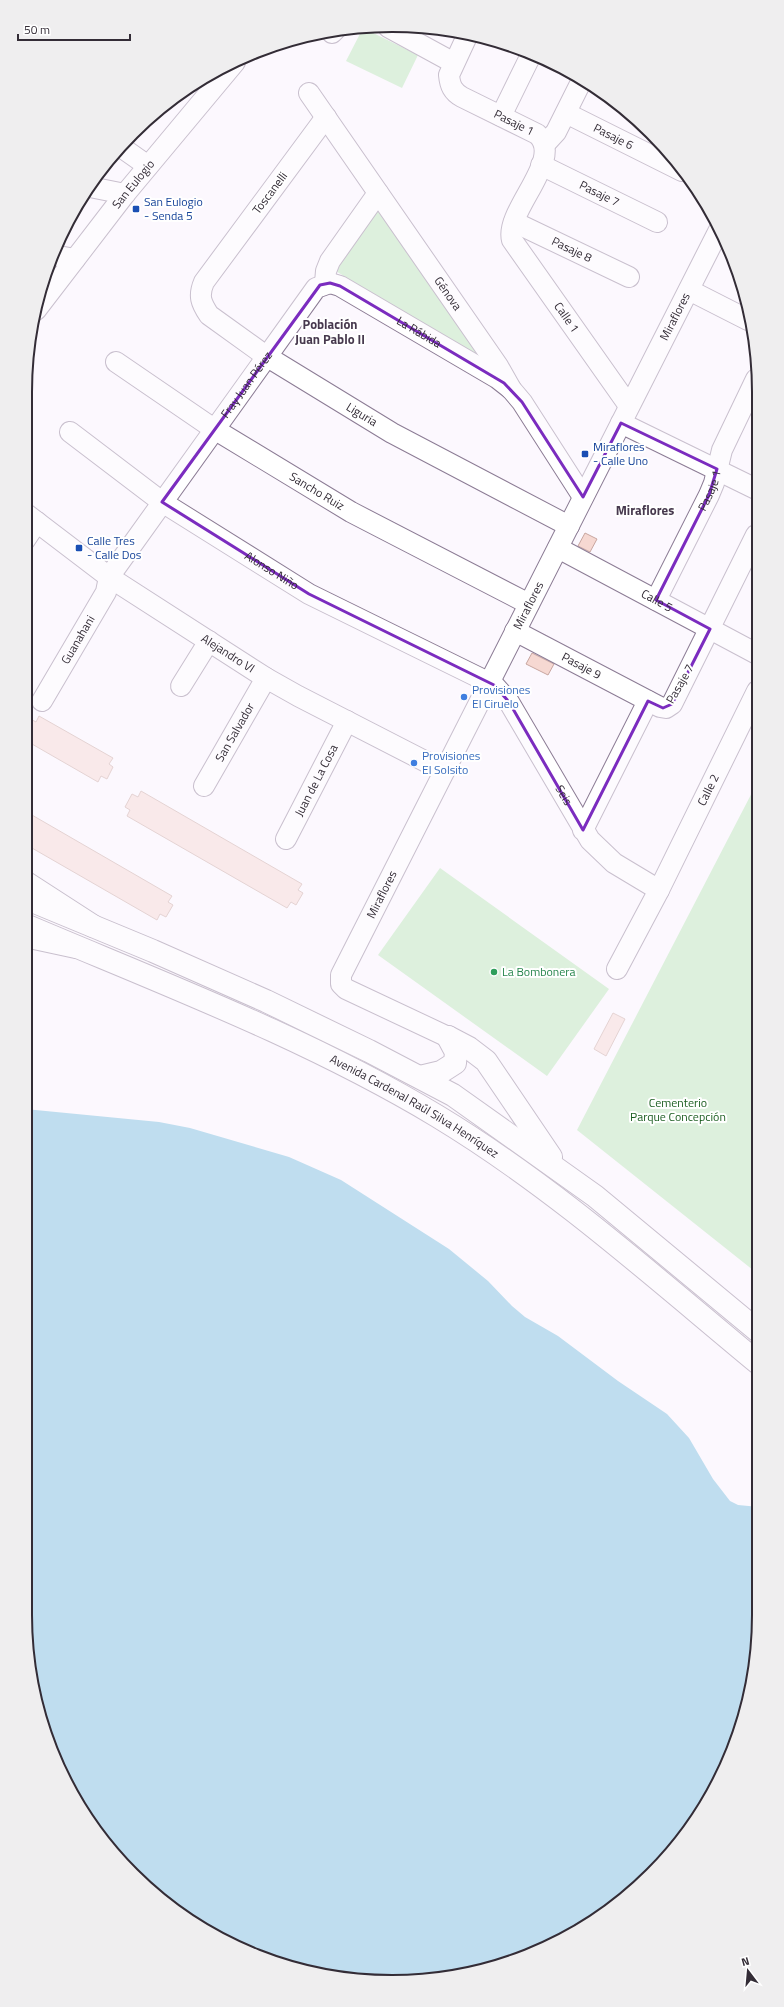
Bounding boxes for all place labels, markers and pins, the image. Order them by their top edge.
place label: San Eulogio - Senda 5 [144,192,203,225]
marker: San Eulogio - Senda 5 [131,204,141,214]
place label: Miraflores - Calle Uno [593,437,648,470]
marker: Miraflores - Calle Uno [580,449,590,459]
place label: Calle Tres - Calle Dos [87,531,142,564]
marker: Calle Tres - Calle Dos [74,543,84,553]
place label: Provisiones El Ciruelo [472,680,531,713]
marker: Provisiones El Ciruelo [459,692,469,702]
place label: Provisiones El Solsito [422,746,481,779]
marker: Provisiones El Solsito [409,758,419,768]
place label: La Bombonera [502,962,575,981]
marker: La Bombonera [489,967,499,977]

